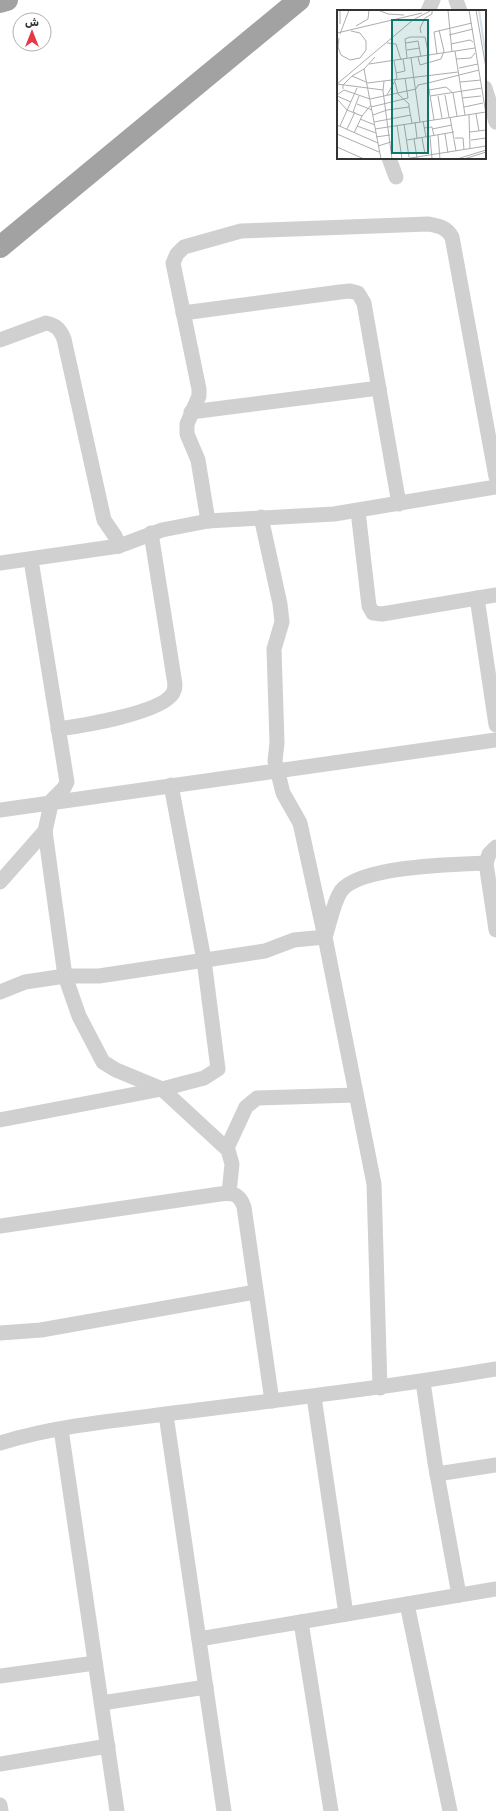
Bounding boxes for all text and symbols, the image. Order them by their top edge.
inset map [337,10,486,159]
north arrow [12,12,52,52]
text: ش [25,16,39,29]

